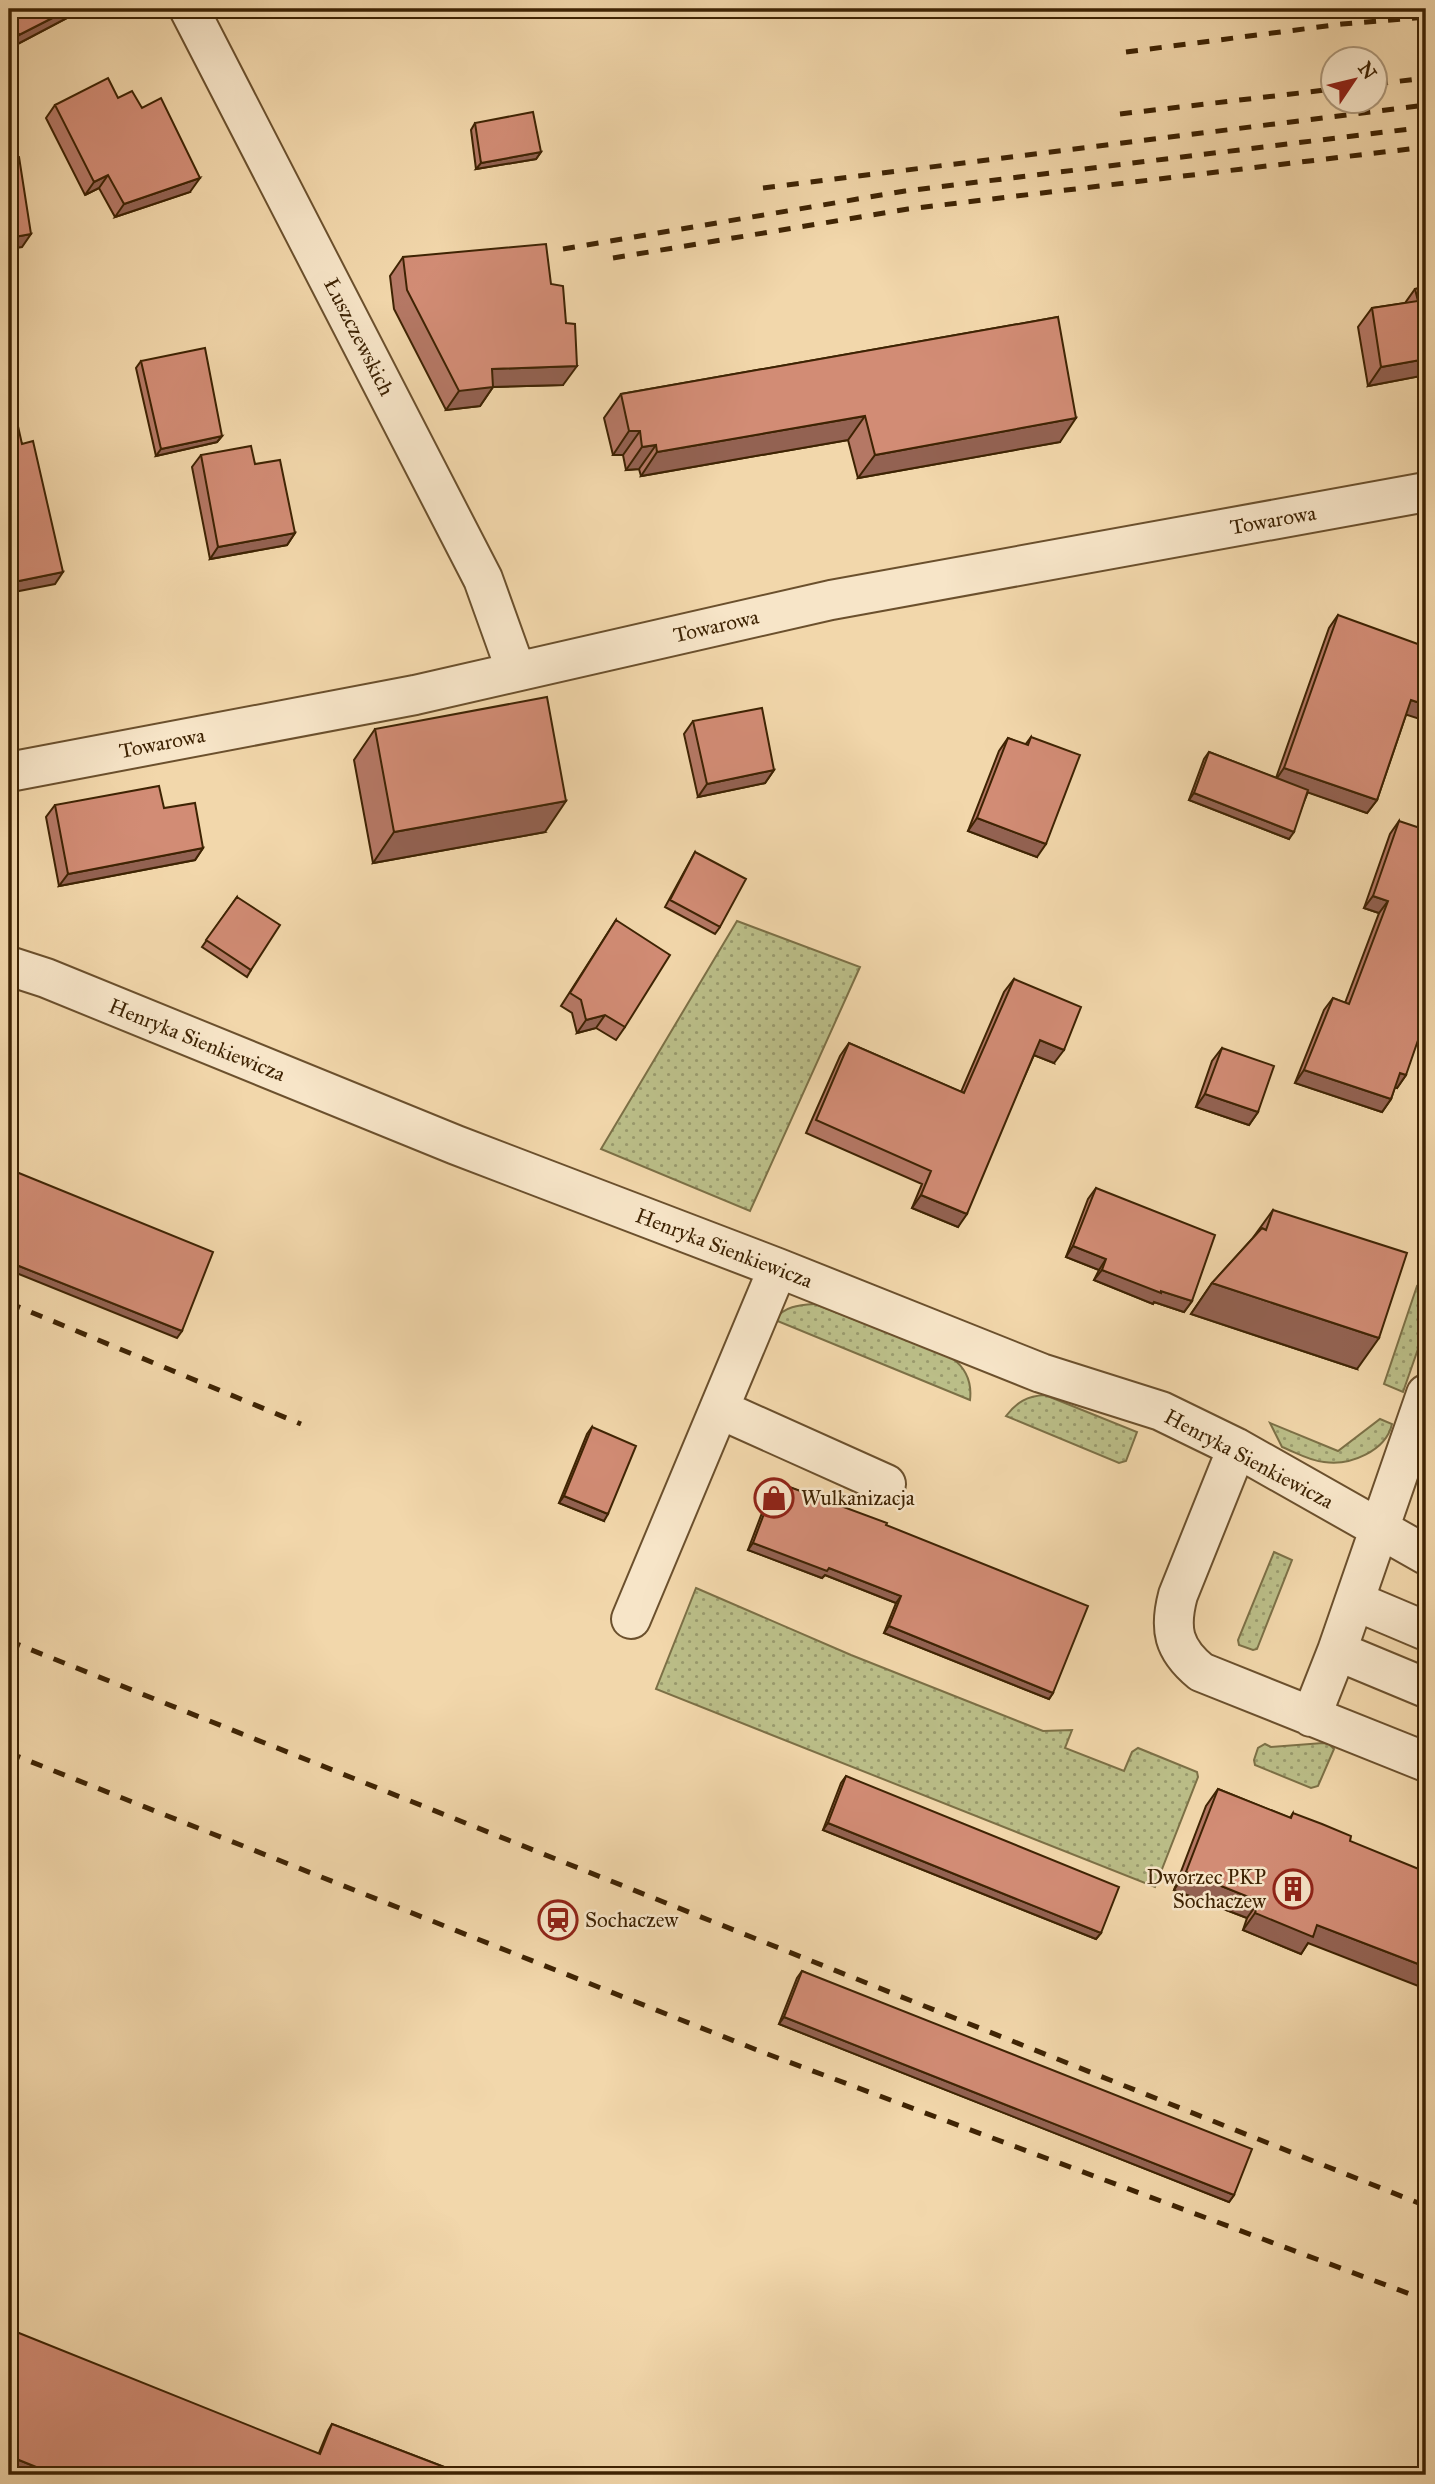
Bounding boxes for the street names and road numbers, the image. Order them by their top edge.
street label: Łuszczewskich [318,274,400,401]
street label: Towarowa [1228,500,1318,540]
street label: Towarowa [671,604,761,648]
street label: Towarowa [117,722,207,764]
street label: Henryka Sienkiewicza [105,993,289,1087]
street label: Henryka Sienkiewicza [632,1202,816,1294]
street label: Henryka Sienkiewicza [1160,1403,1338,1515]

